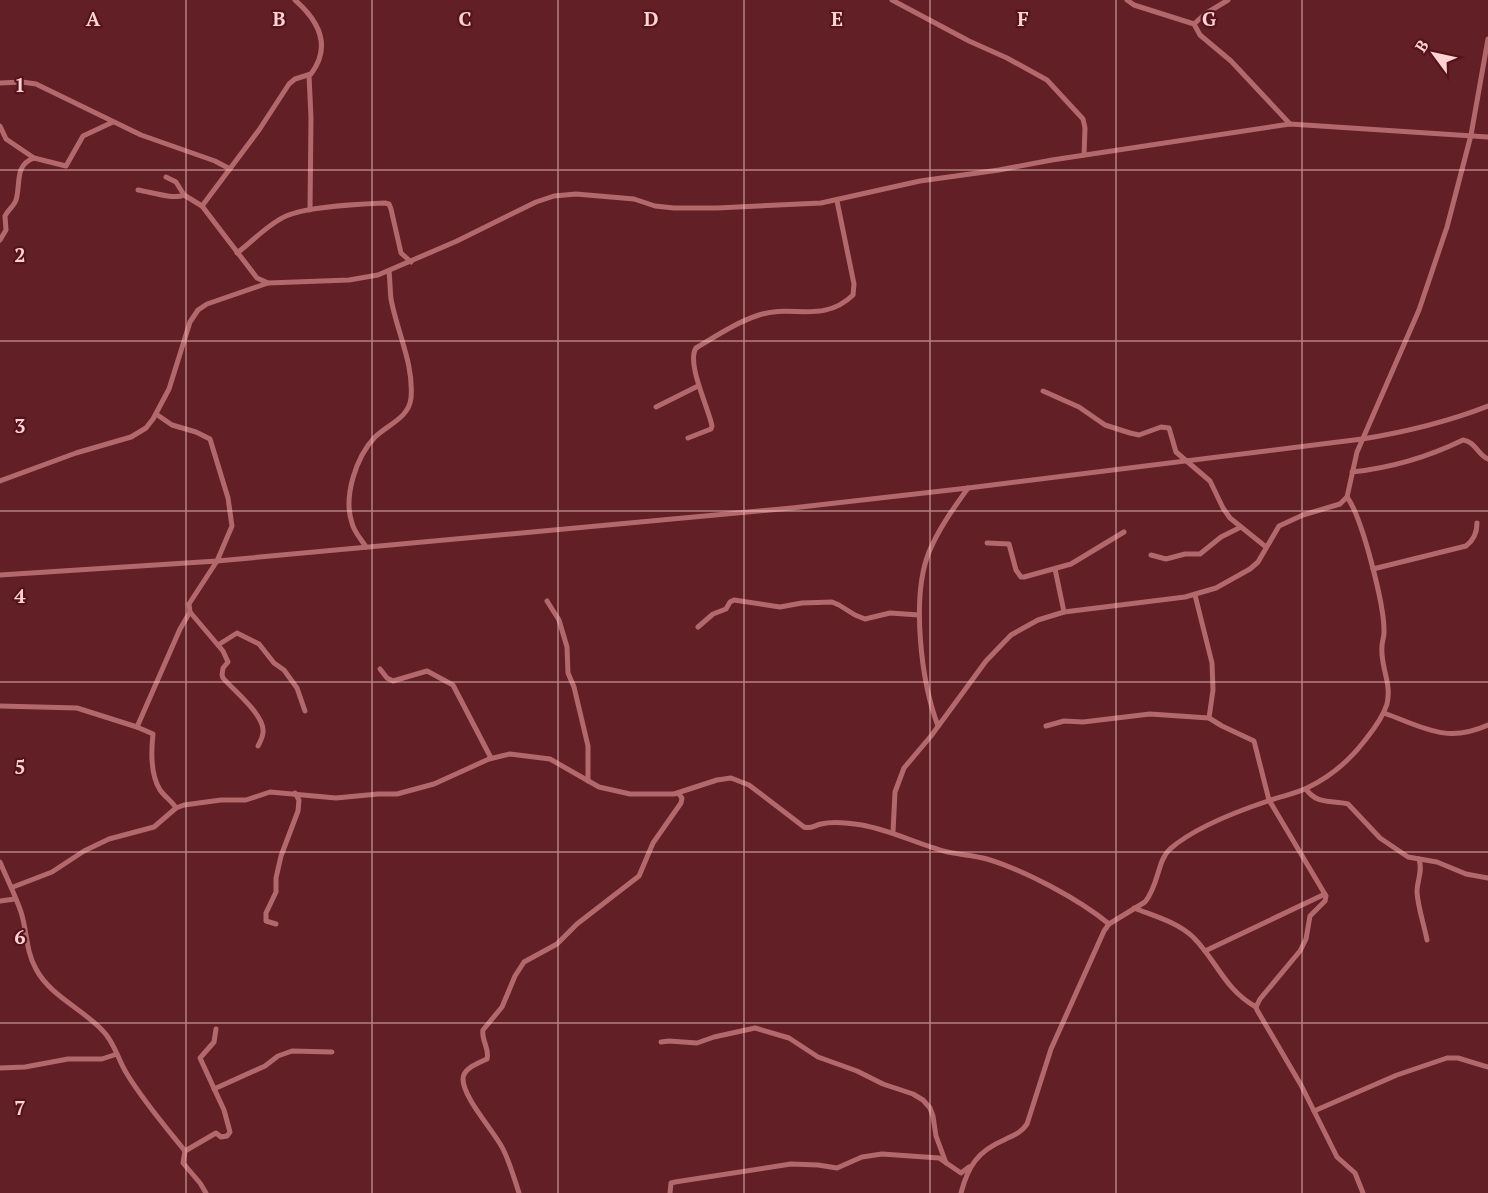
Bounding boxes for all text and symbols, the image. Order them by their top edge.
text: A [86,5,101,32]
text: B [273,5,286,32]
text: C [458,5,472,32]
text: D [644,5,658,32]
text: E [831,5,843,32]
text: F [1017,5,1029,32]
text: G [1202,5,1216,32]
north arrow [1404,24,1464,84]
text: B [1409,35,1433,56]
text: 1 [14,71,26,98]
text: 2 [14,241,26,268]
text: 3 [14,412,26,439]
text: 4 [14,582,26,609]
text: 5 [14,753,26,780]
text: 6 [14,923,26,950]
text: 7 [14,1094,26,1121]

